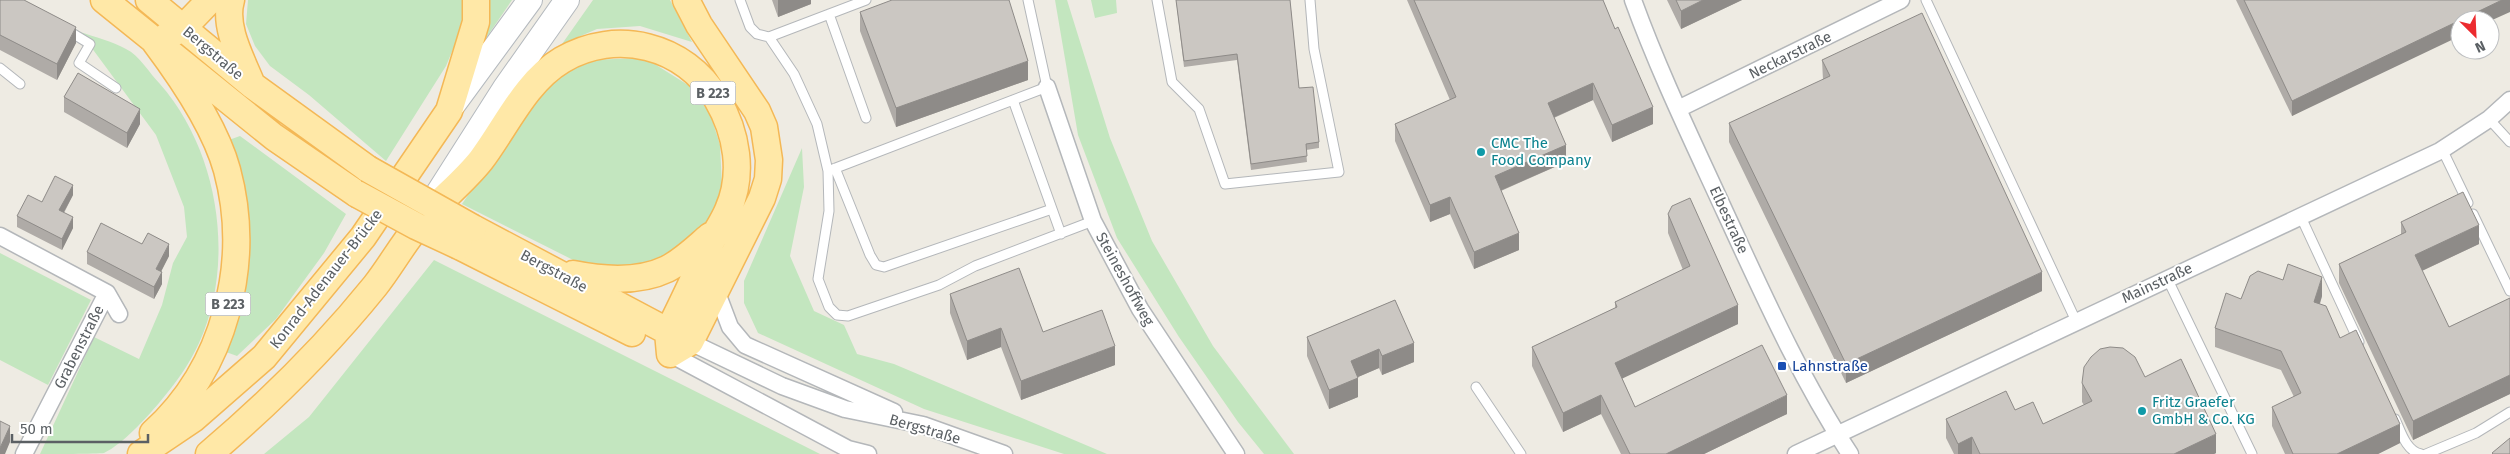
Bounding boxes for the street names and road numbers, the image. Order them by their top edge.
street label: Bergstraße [179,22,247,84]
street label: Neckarstraße [1746,27,1834,83]
road number: B 223 [690,82,736,105]
street label: Elbestraße [1706,183,1752,257]
street label: Konrad-Adenauer-Brücke [266,206,386,352]
street label: Steineshoffweg [1092,229,1158,329]
street label: Bergstraße [517,246,591,296]
street label: Mainstraße [2119,259,2195,307]
road number: B 223 [206,292,250,316]
street label: Grabenstraße [50,302,108,392]
street label: Bergstraße [887,410,963,448]

